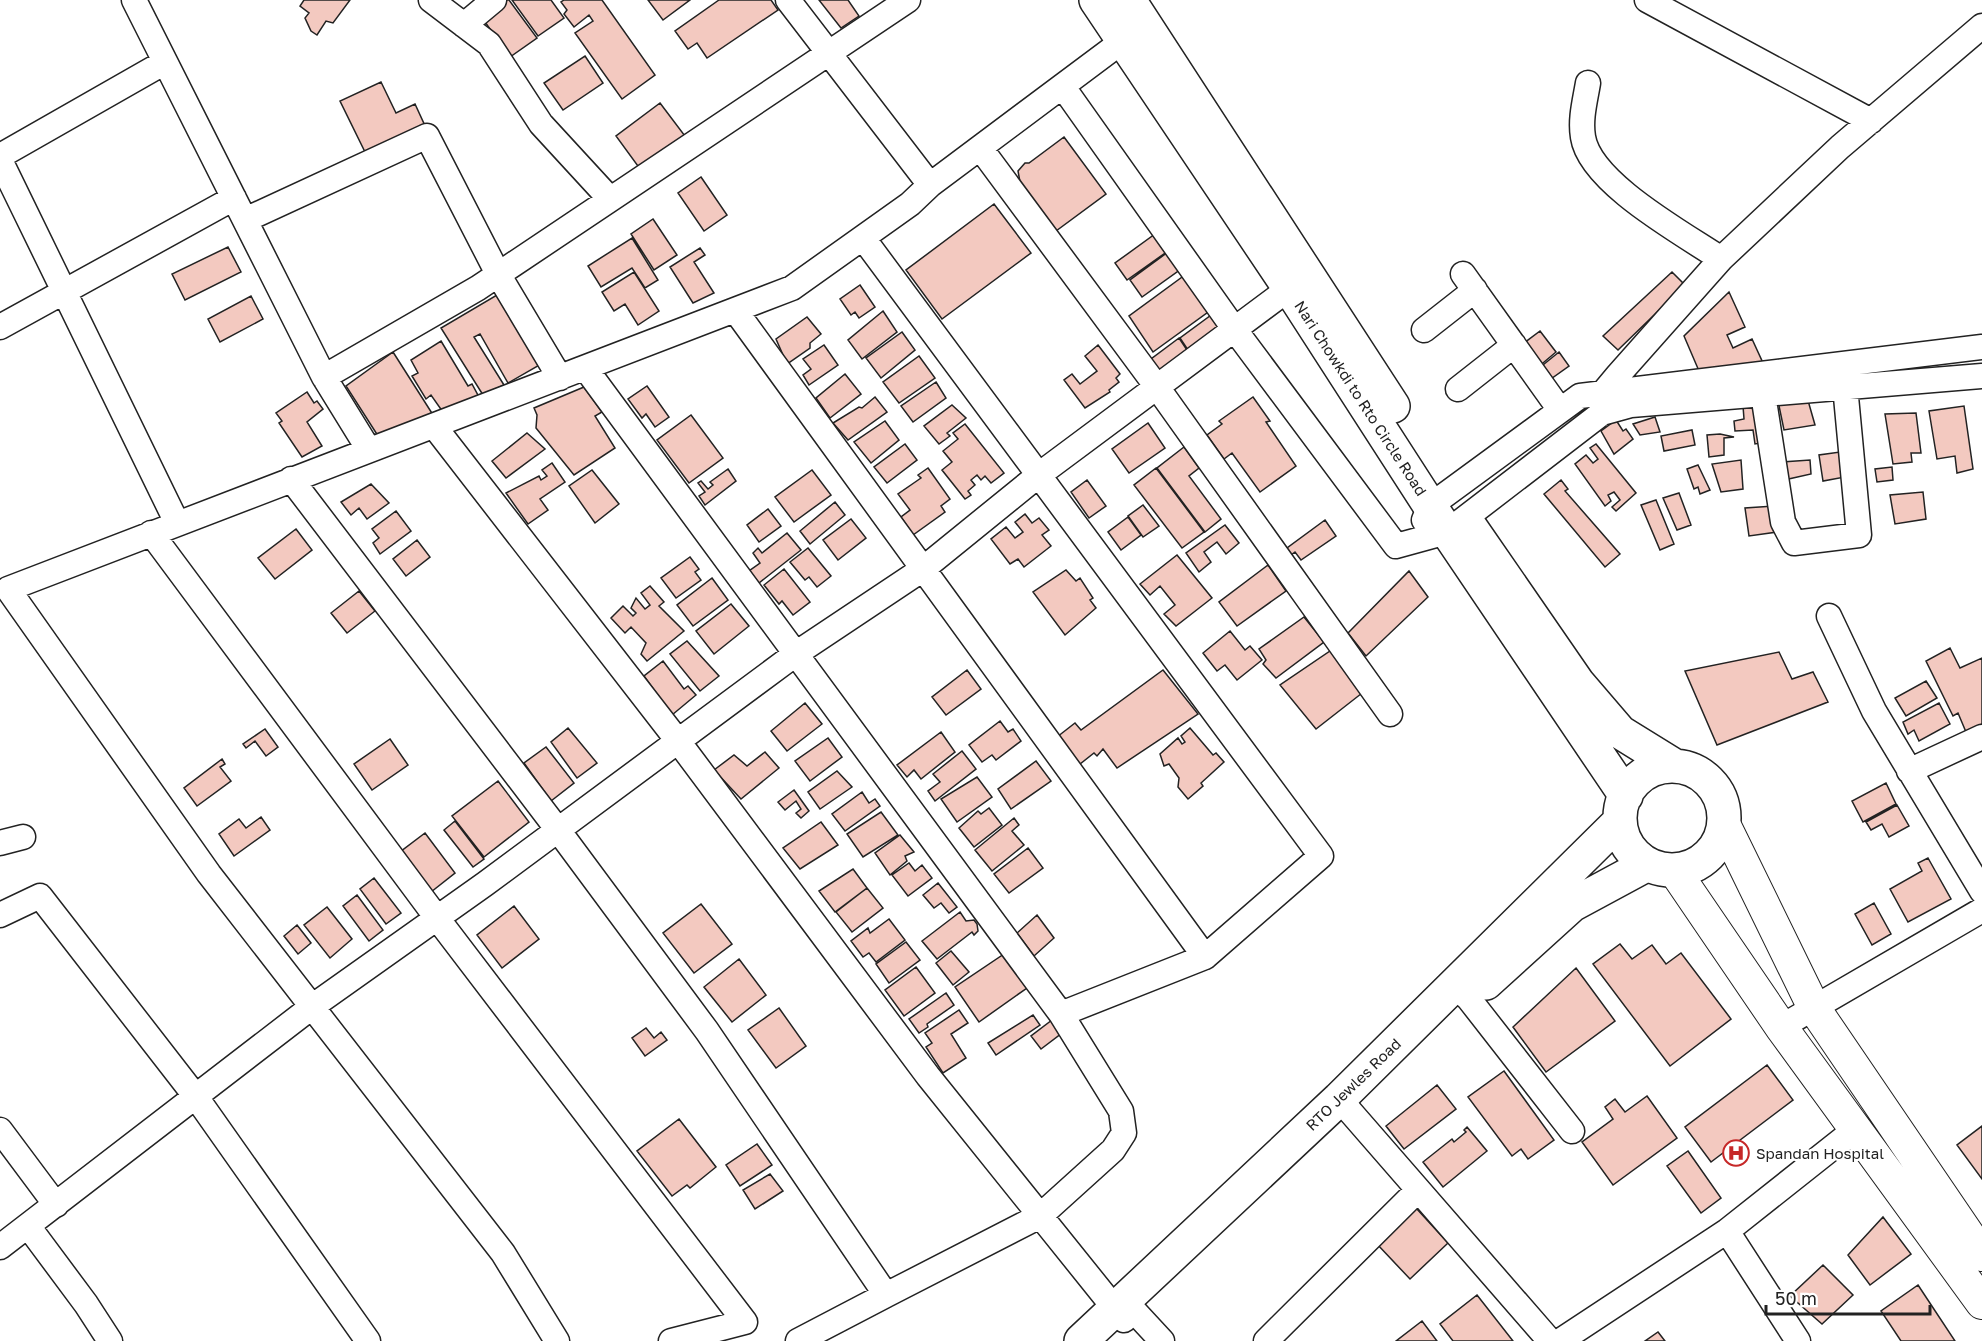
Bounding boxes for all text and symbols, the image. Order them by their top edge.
street label: Nari Chowkdi to Rto Circle Road [1291,297,1431,499]
street label: RTO Jewles Road [1302,1034,1404,1134]
hospital icon: Spandan Hospital [1721,1138,1751,1168]
place label: Spandan Hospital [1756,1144,1884,1162]
scale bar [1766,1278,1930,1316]
text: 50 m [1775,1287,1817,1309]

